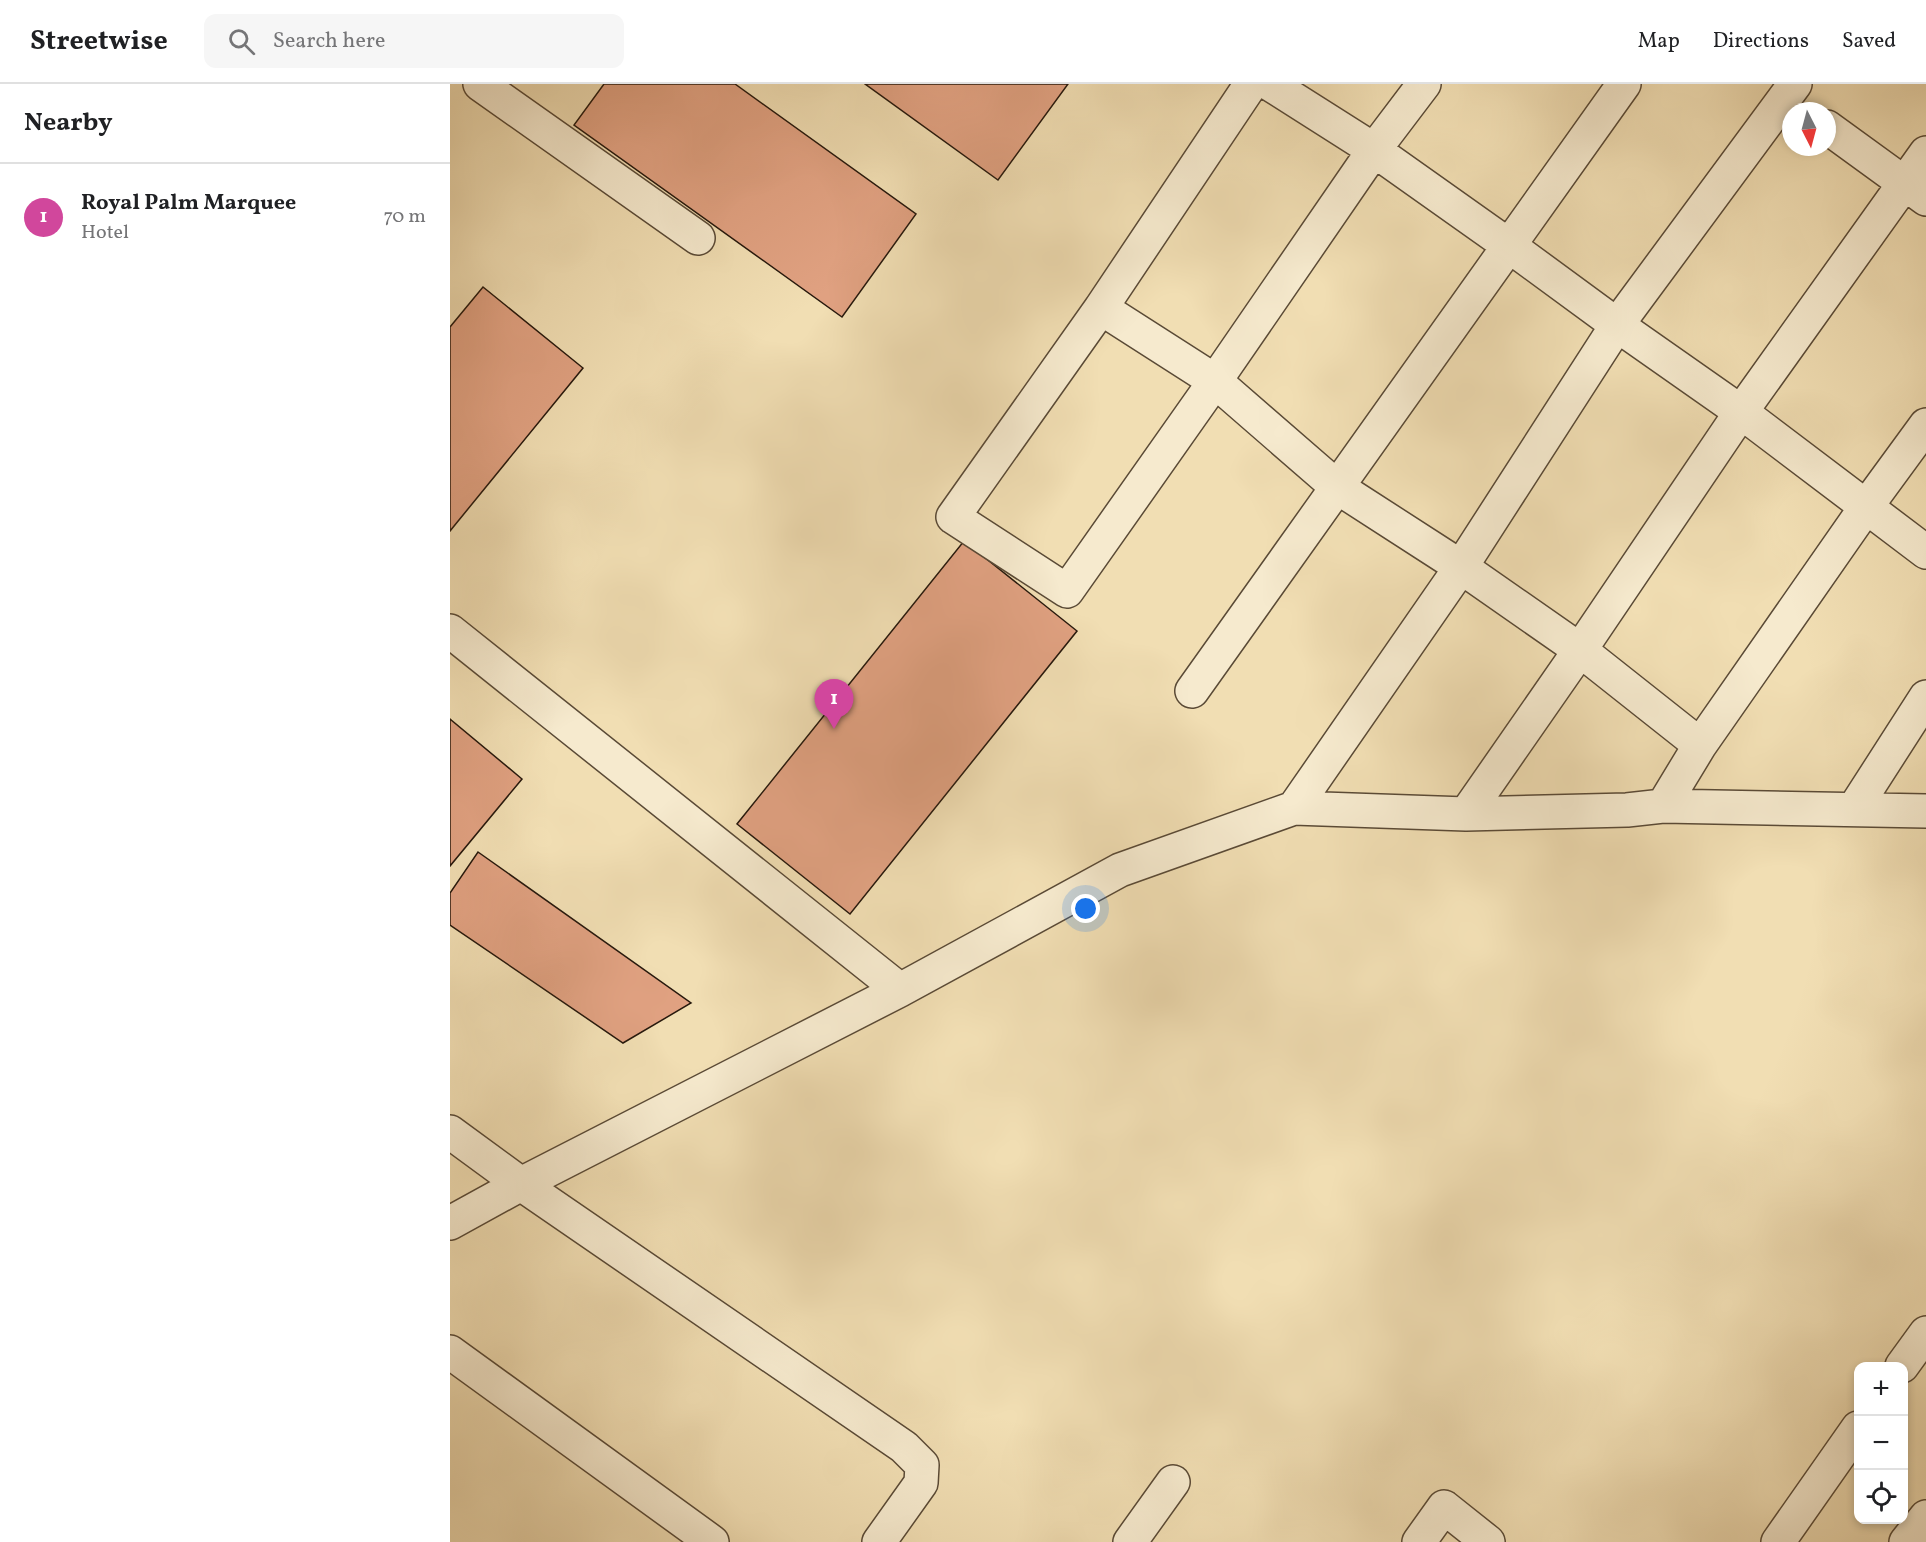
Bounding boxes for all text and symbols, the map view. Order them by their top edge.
search box [204,14,624,68]
text: Streetwise [30,22,168,61]
icon: search [225,25,258,58]
text: Search here [273,26,385,57]
text: Map [1638,27,1680,56]
text: Directions [1713,27,1809,56]
text: Saved [1842,27,1896,56]
north arrow [1782,102,1836,156]
text: Nearby [24,105,113,141]
text: Royal Palm Marquee [81,188,296,219]
text: 1 [39,203,48,231]
text: 70 m [383,203,426,231]
text: Hotel [81,219,129,247]
pin: 1 [814,680,854,729]
your location [1071,894,1100,923]
map controls [1854,1362,1908,1524]
button: + [1854,1362,1908,1416]
button: − [1854,1416,1908,1470]
button: locate [1854,1470,1908,1524]

